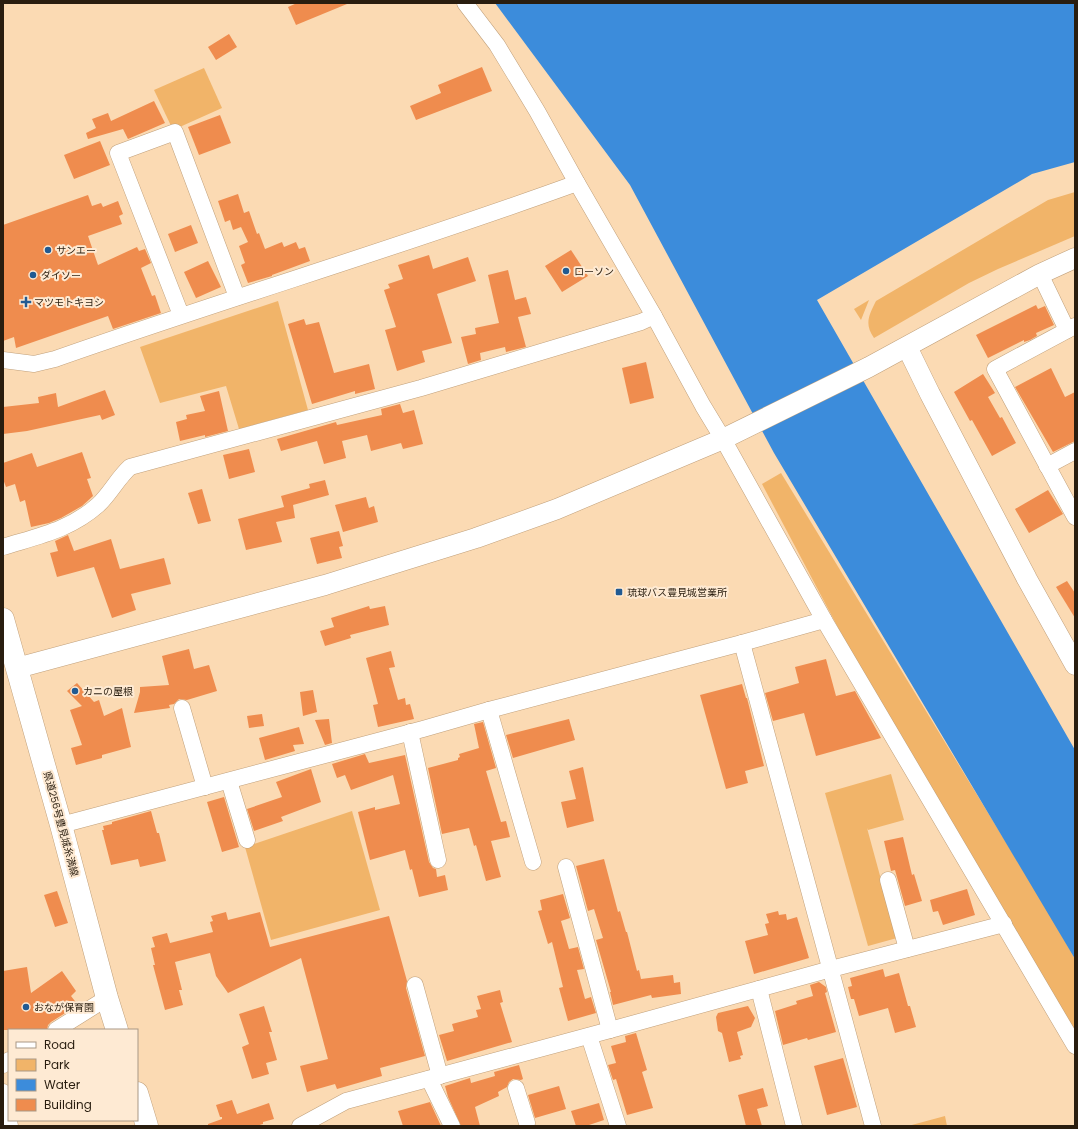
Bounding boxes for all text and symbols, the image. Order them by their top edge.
place label: サンエー [56,243,96,258]
marker: サンエー [43,245,53,255]
place label: ローソン [574,264,614,279]
marker: ローソン [561,266,571,276]
place label: ダイソー [41,268,81,283]
marker: ダイソー [28,270,38,280]
place label: マツモトキヨシ [34,295,104,310]
marker: マツモトキヨシ [21,297,31,307]
place label: 琉球バス豊見城営業所 [627,585,727,600]
marker: 琉球バス豊見城営業所 [614,587,624,597]
place label: カニの屋根 [83,684,133,699]
marker: カニの屋根 [70,686,80,696]
street label: 県道256号豊見城糸満線 [40,770,82,878]
place label: おなが保育園 [34,1000,94,1015]
marker: おなが保育園 [21,1002,31,1012]
legend [8,1029,138,1121]
text: Road [44,1036,75,1053]
text: Park [44,1056,71,1073]
text: Water [44,1076,81,1093]
text: Building [44,1096,92,1113]

